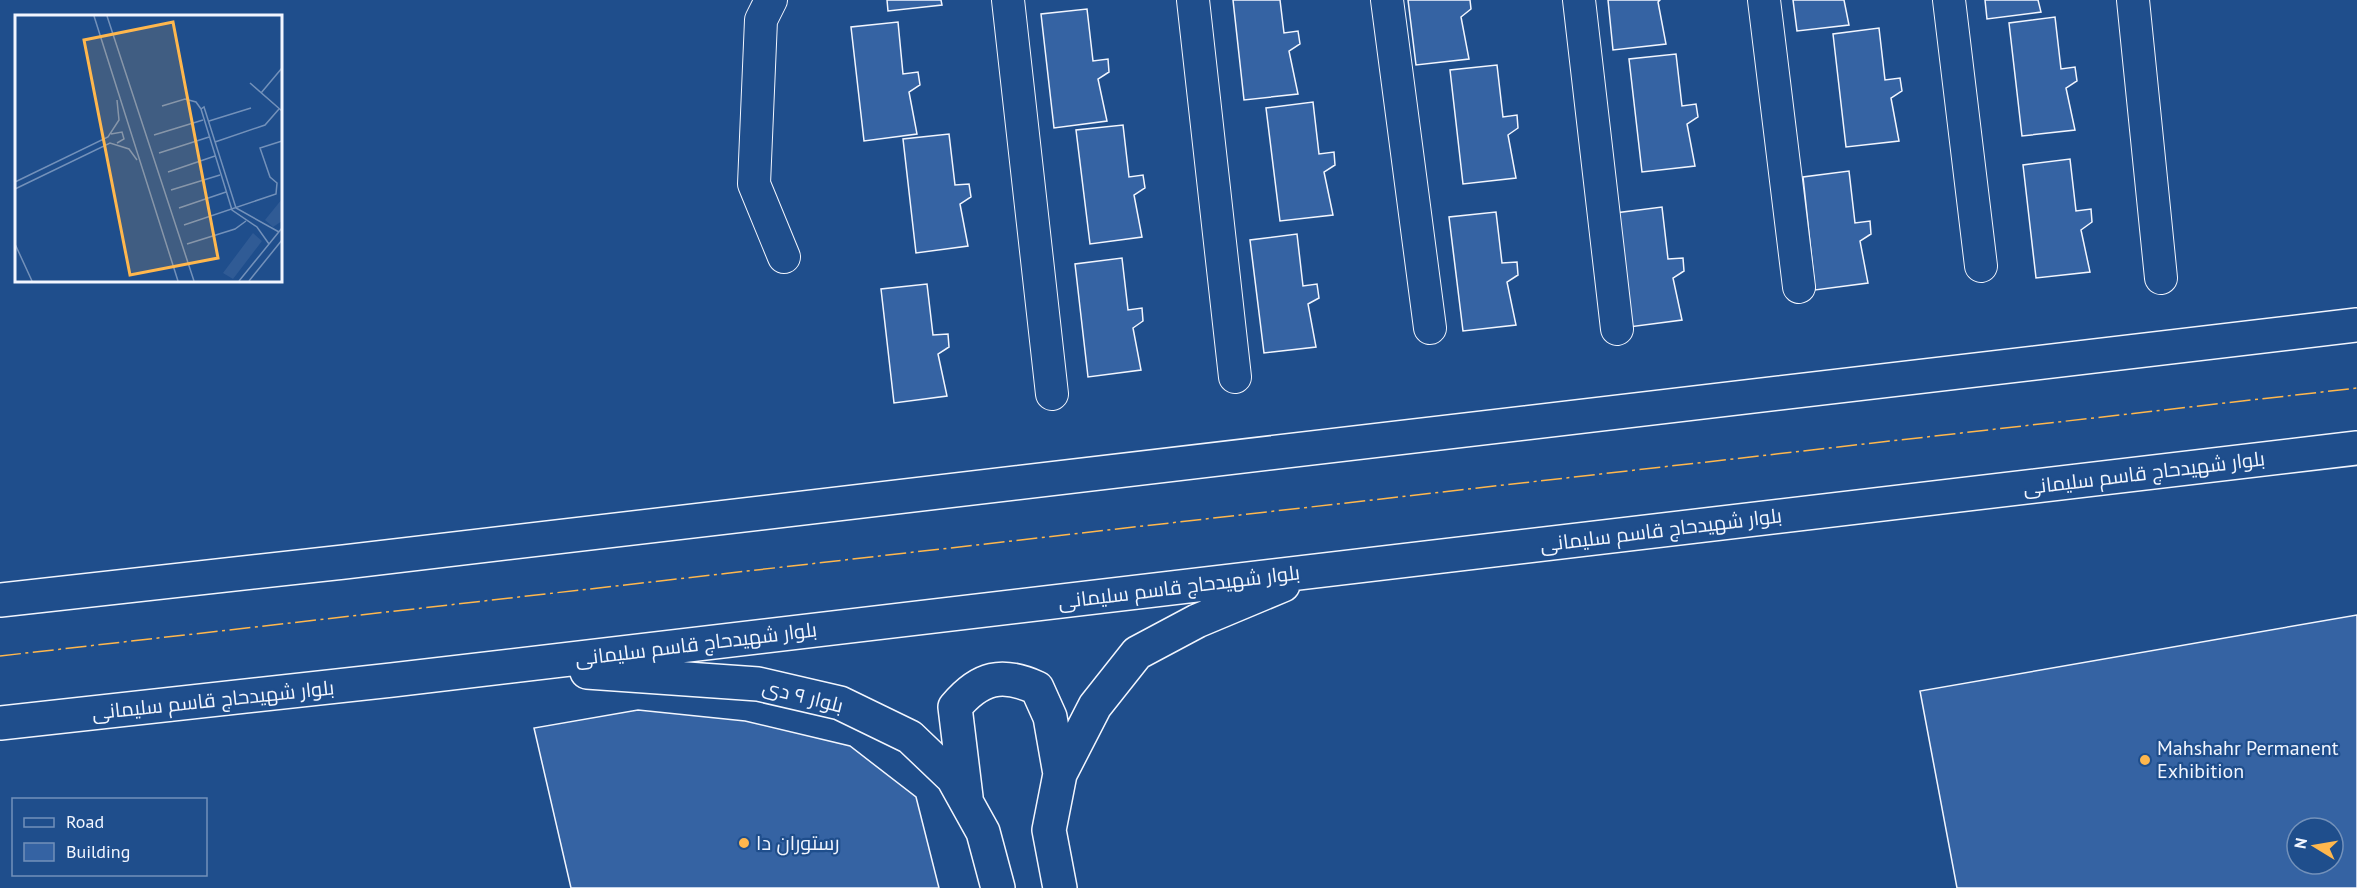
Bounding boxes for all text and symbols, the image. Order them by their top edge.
inset map [15,15,282,282]
street label: بلوار شهیدحاج قاسم سلیمانی [2022,445,2266,502]
street label: بلوار شهیدحاج قاسم سلیمانی [1539,502,1783,559]
street label: بلوار شهیدحاج قاسم سلیمانی [1057,559,1301,616]
street label: بلوار شهیدحاج قاسم سلیمانی [574,616,818,673]
street label: بلوار ۹ دی [760,673,846,719]
street label: بلوار شهیدحاج قاسم سلیمانی [91,674,335,727]
place label: Mahshahr Permanent Exhibition [2157,735,2339,784]
marker: Mahshahr Permanent Exhibition [2138,753,2152,767]
legend [12,798,207,876]
text: Road [66,810,104,833]
north arrow [2285,816,2345,876]
place label: رستوران دا [756,830,840,856]
marker: رستوران دا [737,836,751,850]
text: N [2289,836,2311,850]
text: Building [66,840,130,863]

